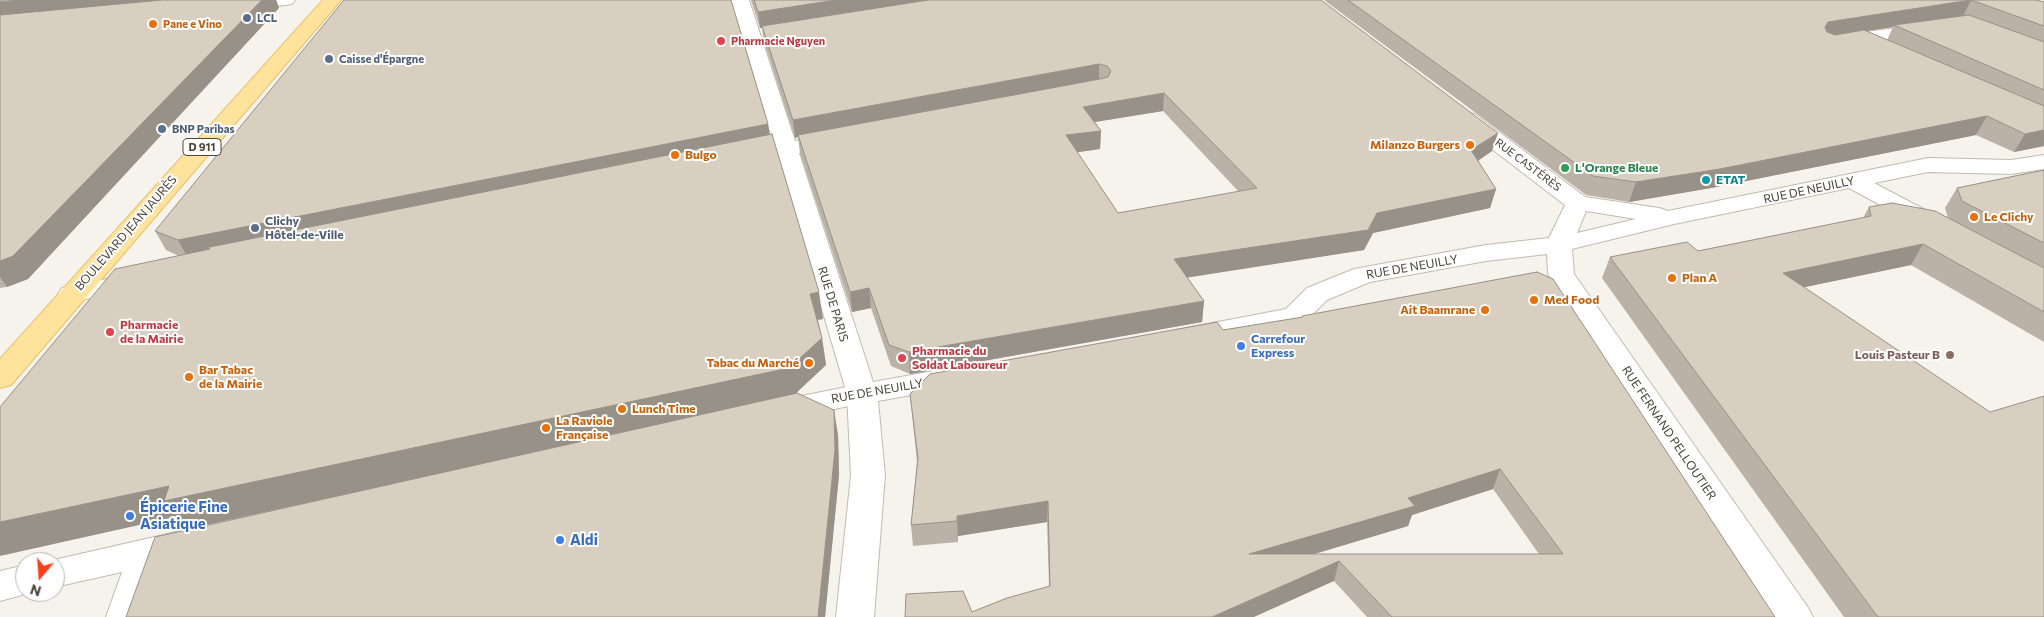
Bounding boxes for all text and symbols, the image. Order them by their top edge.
place label: LCL [257,11,277,25]
marker: LCL [241,12,253,24]
place label: Pane e Vino [163,17,222,31]
marker: Pane e Vino [147,18,159,30]
place label: Pharmacie Nguyen [731,34,825,48]
marker: Pharmacie Nguyen [715,35,727,47]
place label: Caisse d'Épargne [339,52,424,66]
marker: Caisse d'Épargne [323,53,335,65]
place label: BNP Paribas [172,122,235,136]
marker: BNP Paribas [156,123,168,135]
street label: RUE CASTÉRÈS [1492,136,1564,194]
road number: D 911 [183,138,221,156]
place label: Milanzo Burgers [1370,138,1460,152]
marker: Milanzo Burgers [1464,139,1476,151]
place label: Bulgo [685,148,717,162]
marker: Bulgo [669,149,681,161]
place label: L'Orange Bleue [1575,161,1658,175]
marker: L'Orange Bleue [1559,162,1571,174]
street label: BOULEVARD JEAN JAURÈS [72,173,180,293]
place label: ETAT [1716,173,1745,187]
street label: RUE DE NEUILLY [1762,173,1856,207]
marker: ETAT [1700,174,1712,186]
place label: Le Clichy [1984,210,2034,224]
marker: Le Clichy [1968,211,1980,223]
place label: Clichy Hôtel-de-Ville [265,214,344,242]
marker: Clichy Hôtel-de-Ville [249,222,261,234]
street label: RUE DE NEUILLY [1365,252,1459,282]
street label: RUE DE PARIS [815,265,851,343]
place label: Plan A [1682,271,1717,285]
marker: Plan A [1666,272,1678,284]
place label: Med Food [1544,293,1599,307]
marker: Med Food [1528,294,1540,306]
place label: Ait Baamrane [1400,303,1475,317]
marker: Ait Baamrane [1479,304,1491,316]
place label: Pharmacie de la Mairie [120,318,183,346]
marker: Pharmacie de la Mairie [104,326,116,338]
place label: Carrefour Express [1251,332,1305,360]
marker: Carrefour Express [1235,340,1247,352]
place label: Pharmacie du Soldat Laboureur [912,344,1008,372]
place label: Louis Pasteur B [1855,348,1940,362]
marker: Louis Pasteur B [1944,349,1956,361]
marker: Pharmacie du Soldat Laboureur [896,352,908,364]
place label: Tabac du Marché [706,356,799,370]
marker: Tabac du Marché [803,357,815,369]
place label: Bar Tabac de la Mairie [199,363,262,391]
street label: RUE FERNAND PELLOUTIER [1619,363,1719,503]
marker: Bar Tabac de la Mairie [183,371,195,383]
street label: RUE DE NEUILLY [830,376,924,406]
place label: Lunch Time [632,402,696,416]
marker: Lunch Time [616,403,628,415]
place label: La Raviole Française [556,414,613,442]
marker: La Raviole Française [540,422,552,434]
place label: Épicerie Fine Asiatique [140,498,228,533]
marker: Épicerie Fine Asiatique [124,510,136,522]
place label: Aldi [570,531,598,549]
marker: Aldi [554,534,566,546]
north arrow [15,552,65,602]
text: N [28,581,43,600]

